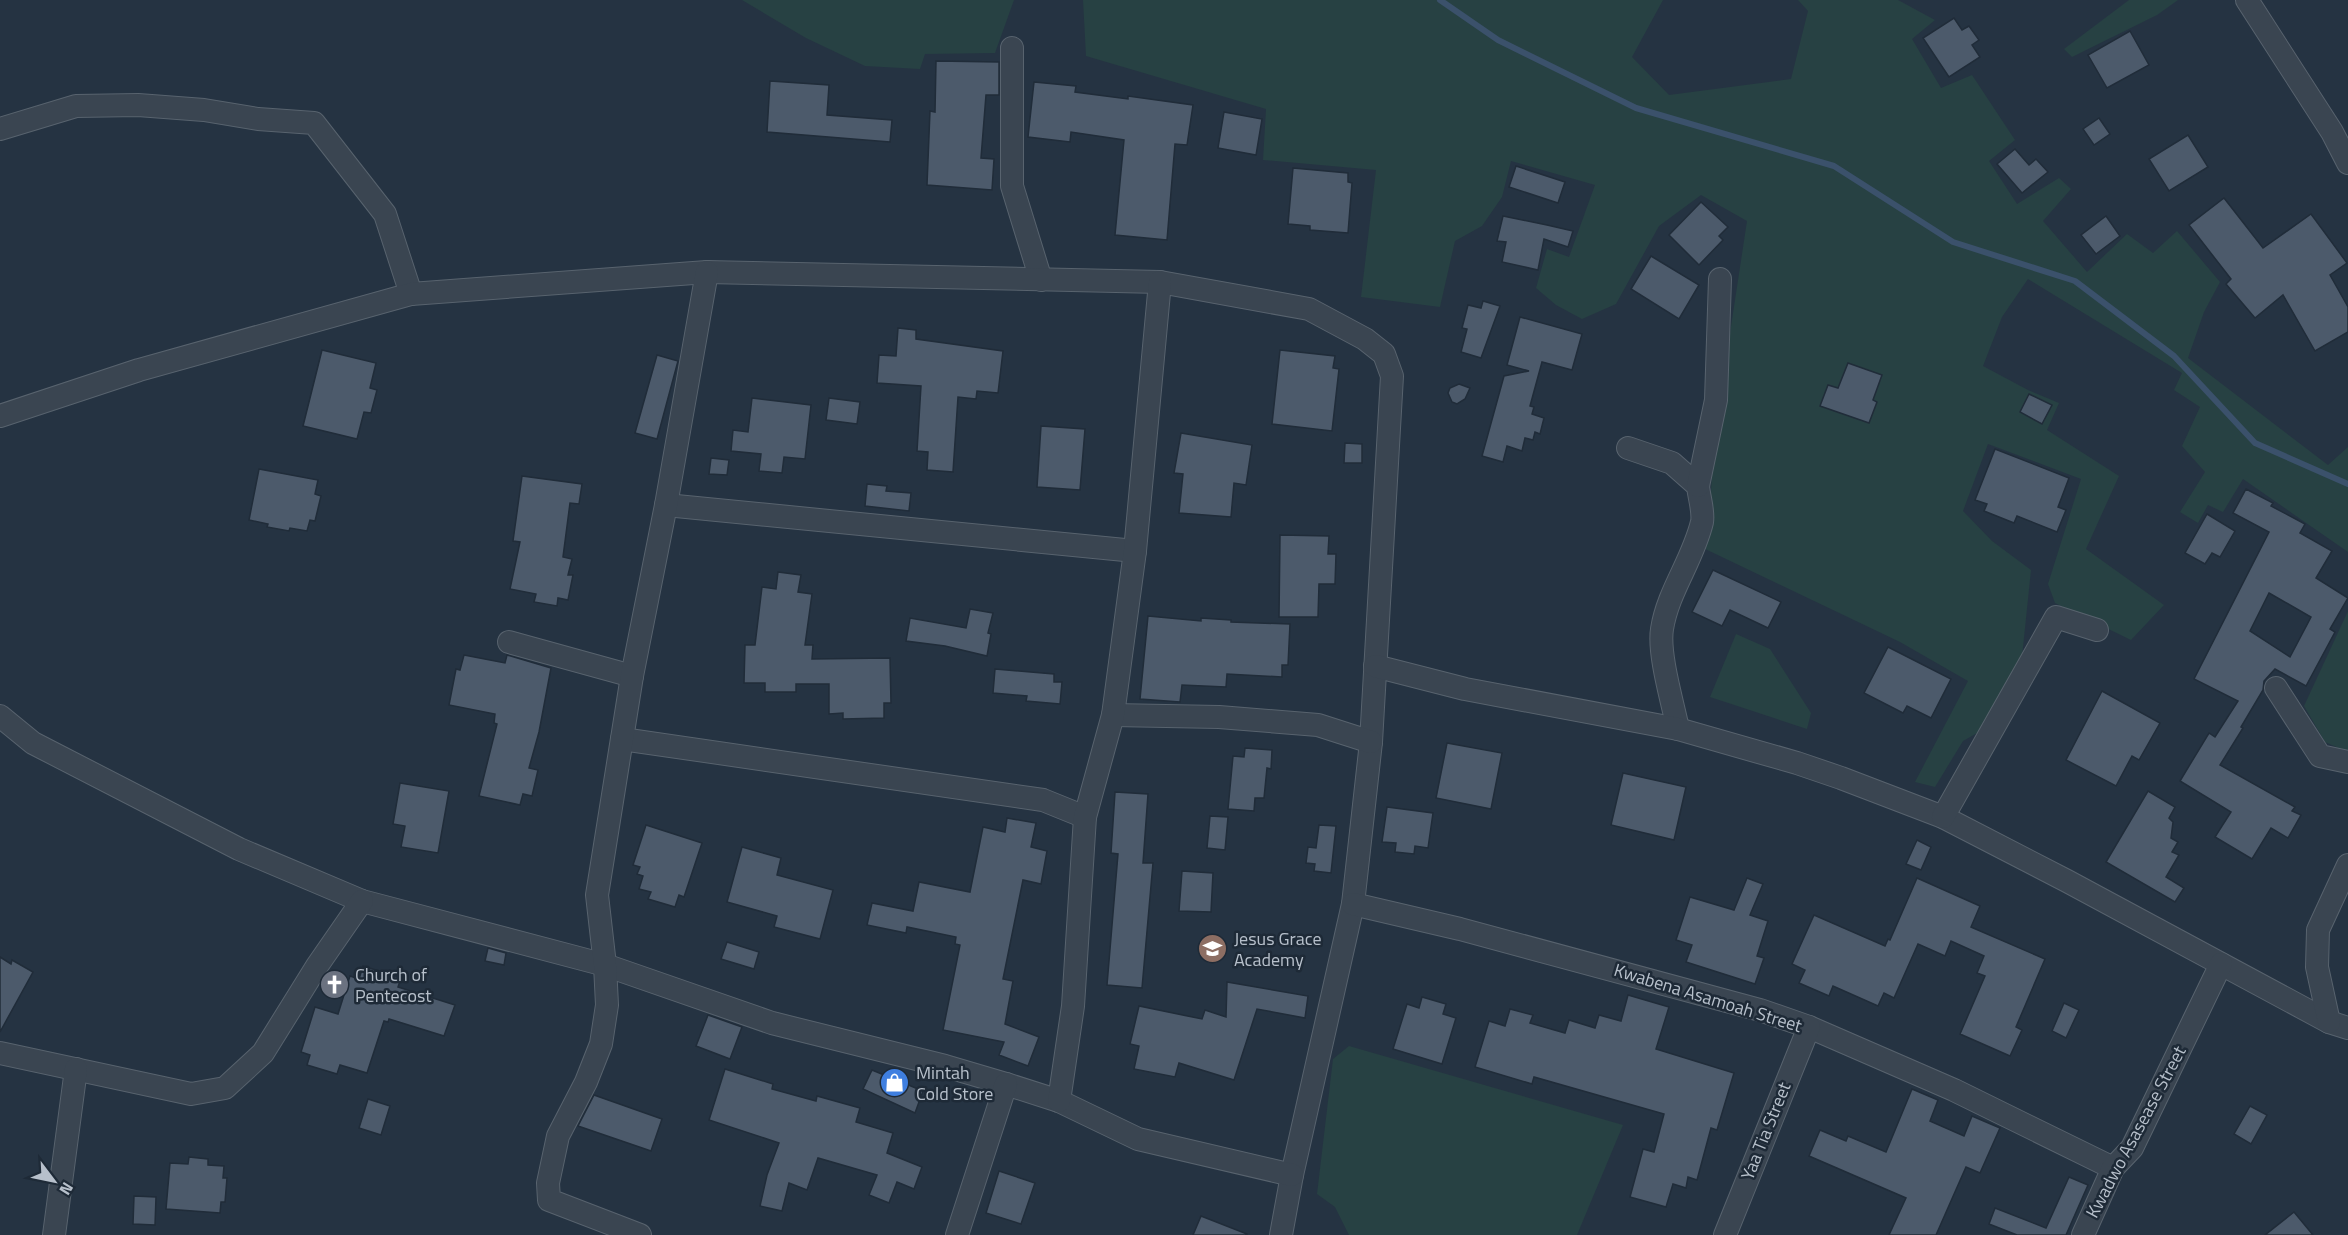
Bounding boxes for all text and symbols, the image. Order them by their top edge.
place label: Jesus Grace Academy [1234,925,1322,973]
school or university icon: Jesus Grace Academy [1197,933,1229,965]
street label: Kwabena Asamoah Street [1611,956,1806,1039]
place label: Church of Pentecost [355,961,432,1009]
church icon: Church of Pentecost [318,969,350,1001]
street label: Kwadwo Asasease Street [2079,1040,2193,1223]
place label: Mintah Cold Store [916,1059,993,1107]
shop icon: Mintah Cold Store [879,1067,911,1099]
street label: Yaa Tia Street [1734,1077,1798,1184]
north arrow [24,1151,84,1211]
text: N [54,1178,80,1200]

